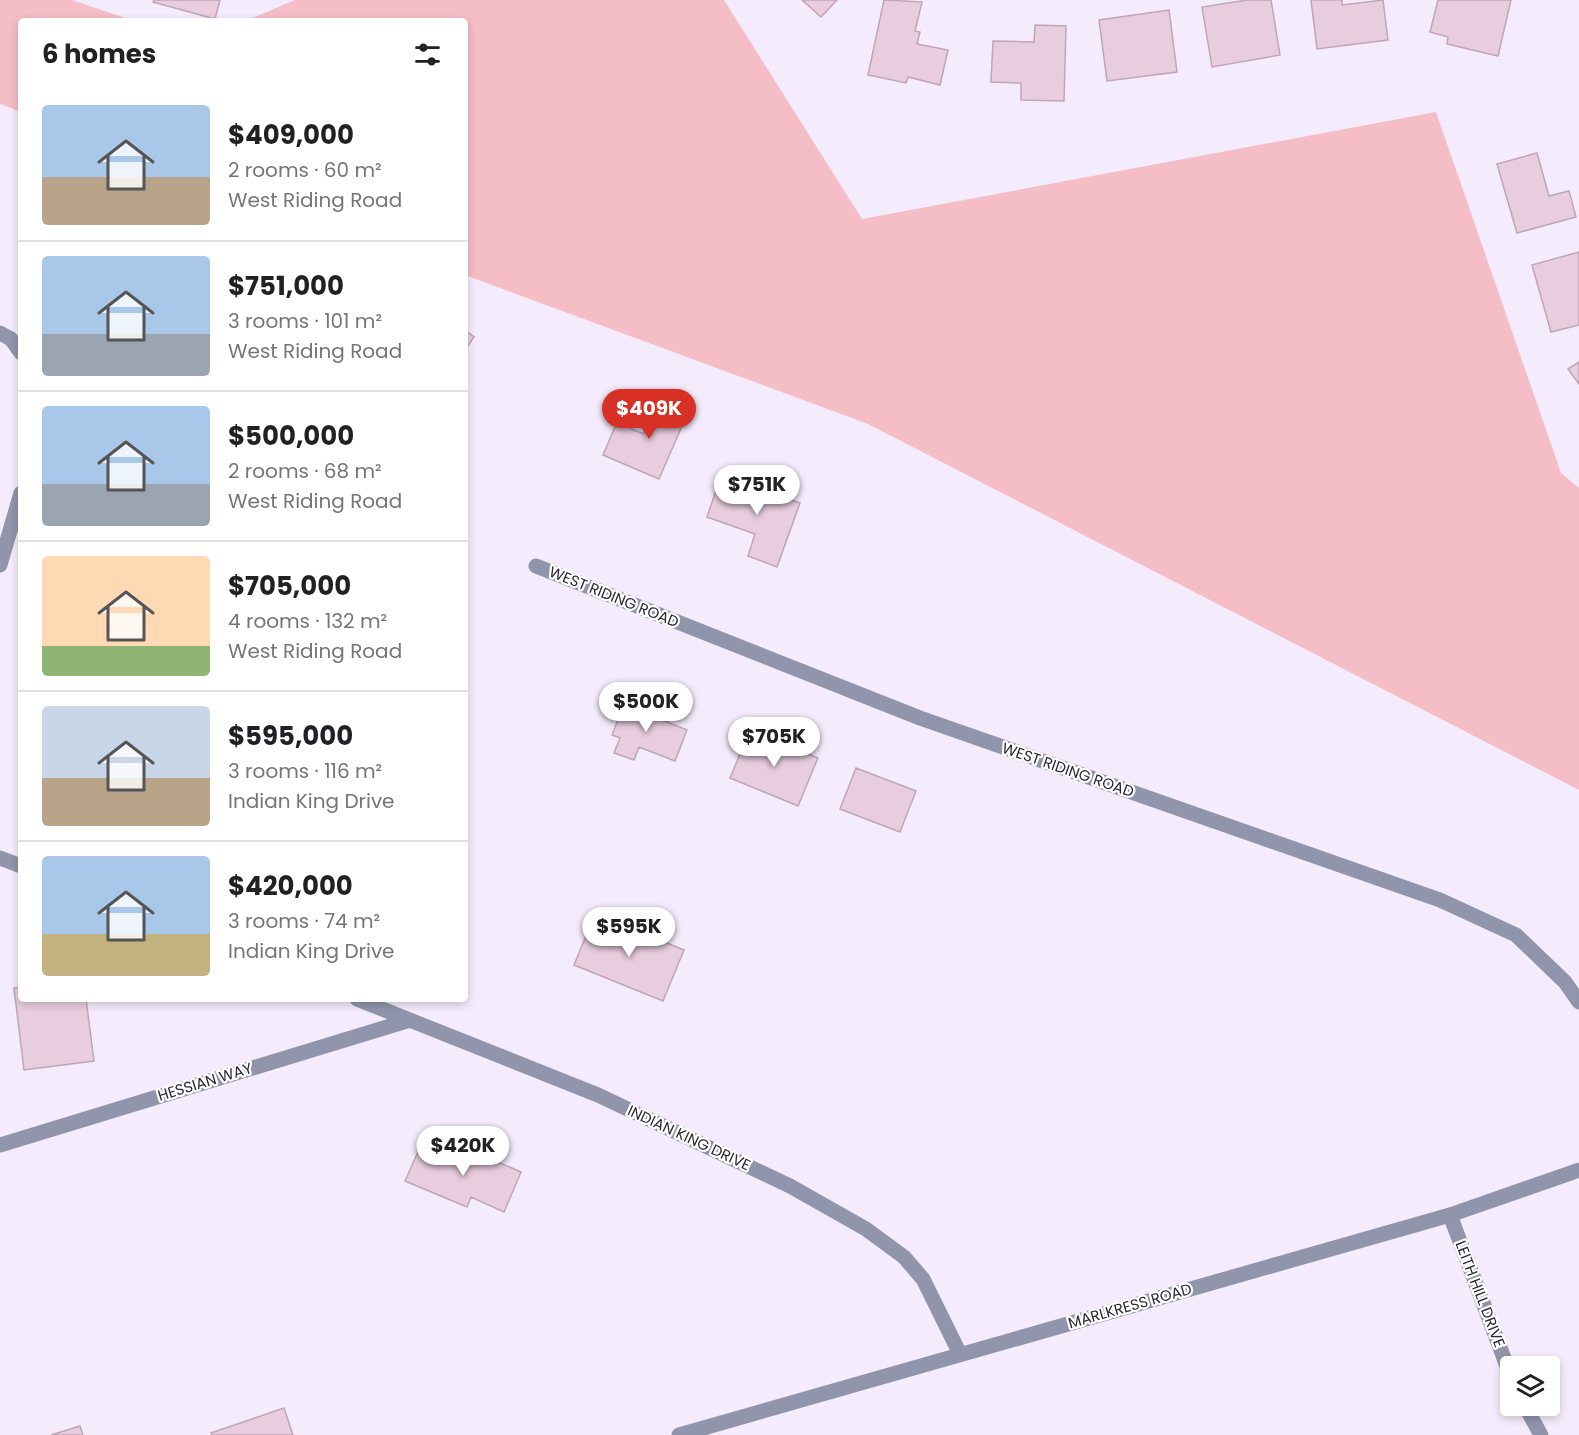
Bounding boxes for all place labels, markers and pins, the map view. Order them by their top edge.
pin: $409K [607,389,691,440]
pin: $751K [715,465,799,516]
pin: $500K [604,682,688,733]
pin: $705K [732,717,816,768]
pin: $595K [587,907,671,958]
pin: $420K [421,1126,505,1177]

